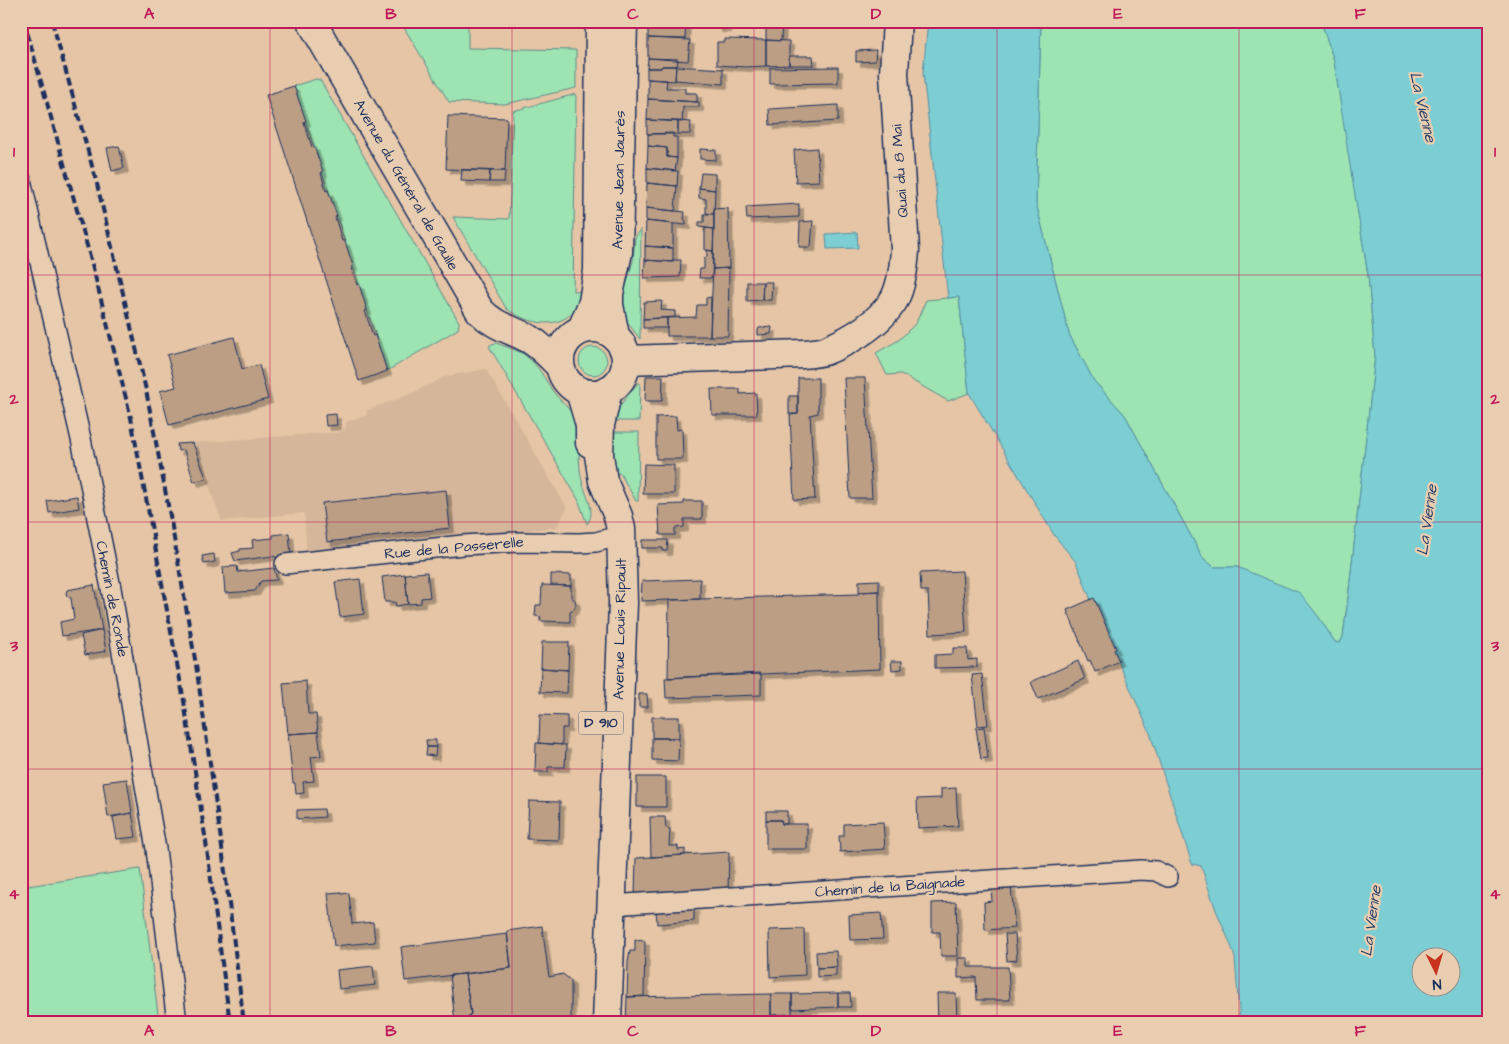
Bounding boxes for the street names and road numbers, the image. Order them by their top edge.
street label: Avenue du Général de Gaulle [348,95,464,275]
street label: Avenue Jean Jaurès [607,110,631,250]
street label: Quai du 8 Mai [886,123,914,218]
street label: Rue de la Passerelle [383,531,525,565]
street label: Chemin de Ronde [90,539,134,659]
street label: Avenue Louis Ripault [608,558,632,700]
road number: D 910 [578,711,624,734]
street label: Chemin de la Baignade [814,871,966,904]

